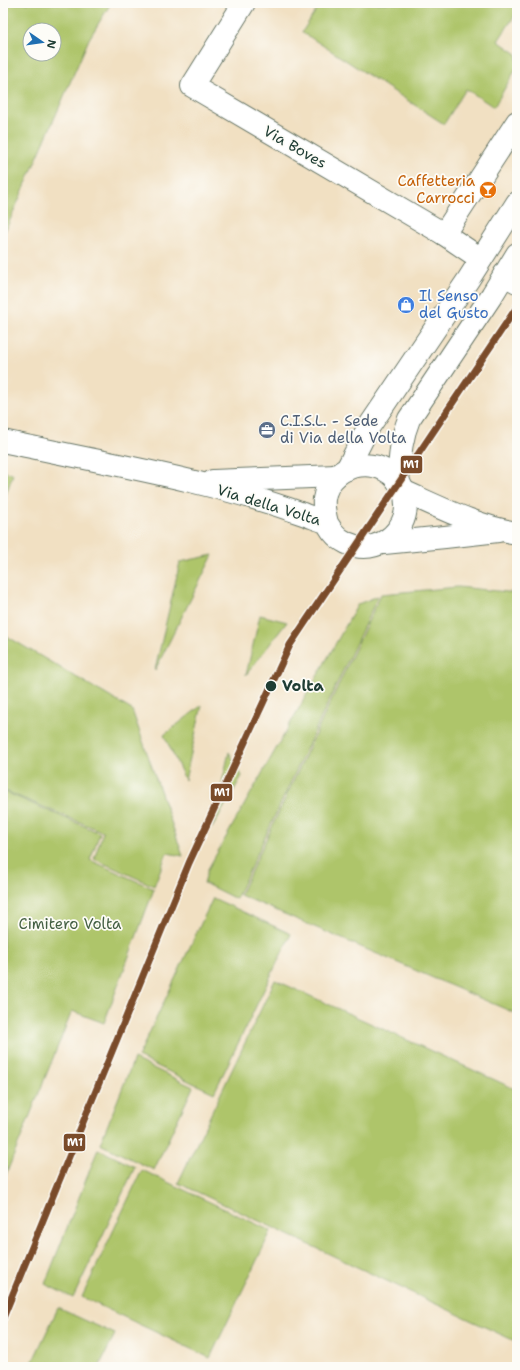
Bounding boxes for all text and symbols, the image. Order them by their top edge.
north arrow [22,22,62,62]
text: N [43,38,60,50]
street label: Via Boves [260,121,330,173]
place label: Caffetteria Carrocci [397,171,476,208]
bar icon: Caffetteria Carrocci [478,180,498,200]
place label: Il Senso del Gusto [419,286,489,323]
shop icon: Il Senso del Gusto [396,295,416,315]
place label: C.I.S.L. - Sede di Via della Volta [280,411,407,448]
office icon: C.I.S.L. - Sede di Via della Volta [257,420,277,440]
line badge: M1 [400,455,423,474]
text: M1 [403,457,419,472]
street label: Via della Volta [215,480,324,530]
place label: Volta [282,676,325,696]
marker: Volta [264,679,278,693]
line badge: M1 [210,783,233,802]
text: M1 [214,785,230,800]
park label: Cimitero Volta [19,914,122,934]
line badge: M1 [63,1133,86,1152]
text: M1 [67,1135,83,1150]

